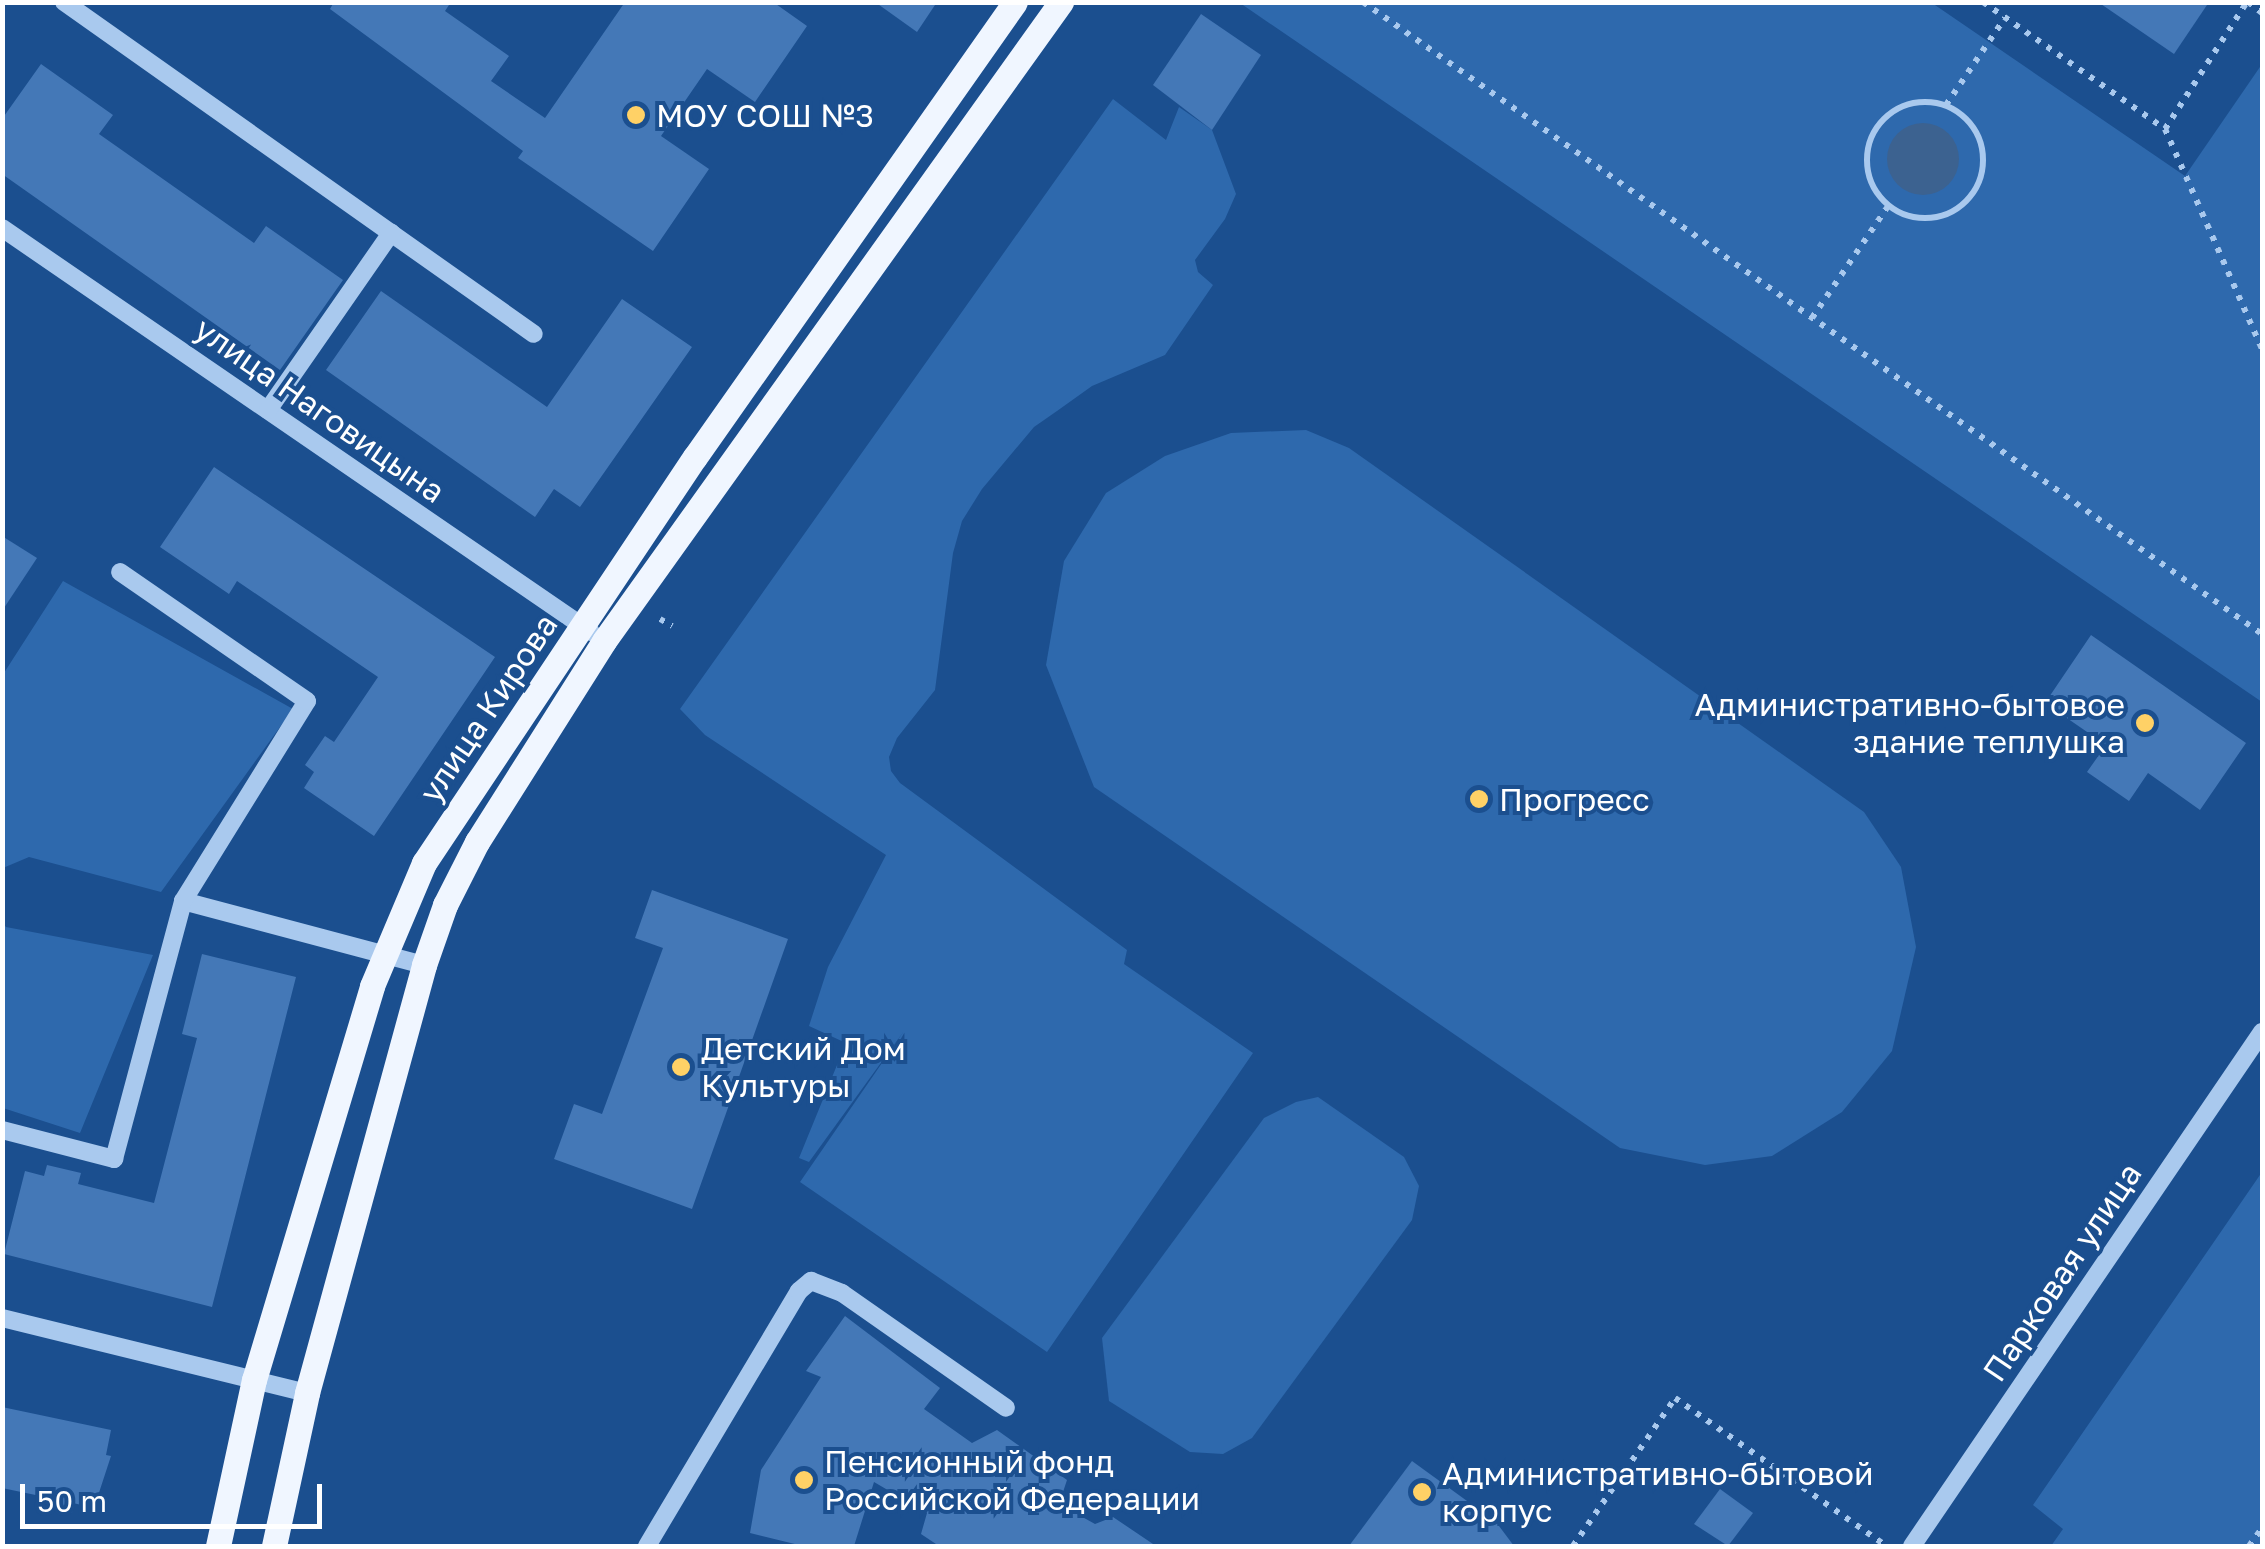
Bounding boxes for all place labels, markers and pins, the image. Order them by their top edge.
place label: МОУ СОШ №3 [656,96,874,134]
marker: МОУ СОШ №3 [625,104,647,126]
place label: Административно-бытовое здание теплушка [1694,686,2125,761]
marker: Административно-бытовое здание теплушка [2134,712,2156,734]
place label: Прогресс [1499,780,1650,818]
marker: Прогресс [1468,788,1490,810]
place label: Детский Дом Культуры [701,1030,906,1105]
marker: Детский Дом Культуры [670,1056,692,1078]
place label: Пенсионный фонд Российской Федерации [824,1443,1200,1518]
place label: Административно-бытовой корпус [1442,1455,1874,1530]
marker: Пенсионный фонд Российской Федерации [793,1469,815,1491]
marker: Административно-бытовой корпус [1411,1481,1433,1503]

